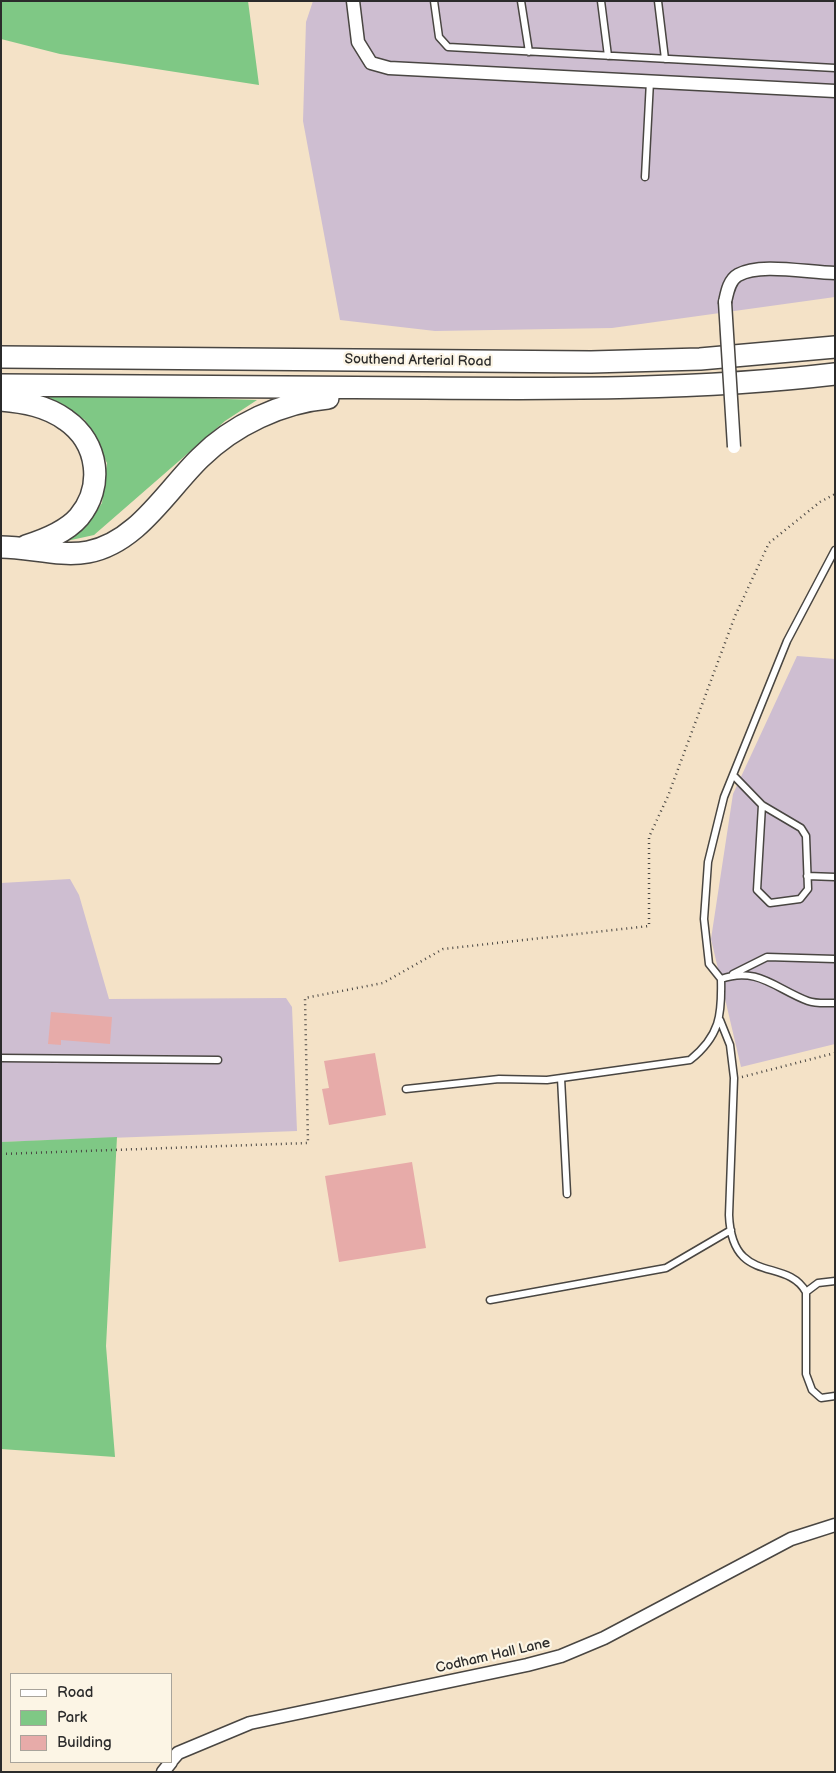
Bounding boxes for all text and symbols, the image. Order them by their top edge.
street label: Southend Arterial Road [344,351,492,371]
street label: Codham Hall Lane [434,1635,552,1677]
legend [10,1673,172,1763]
text: Road [57,1683,93,1702]
text: Park [57,1708,87,1727]
text: Building [57,1733,112,1752]

